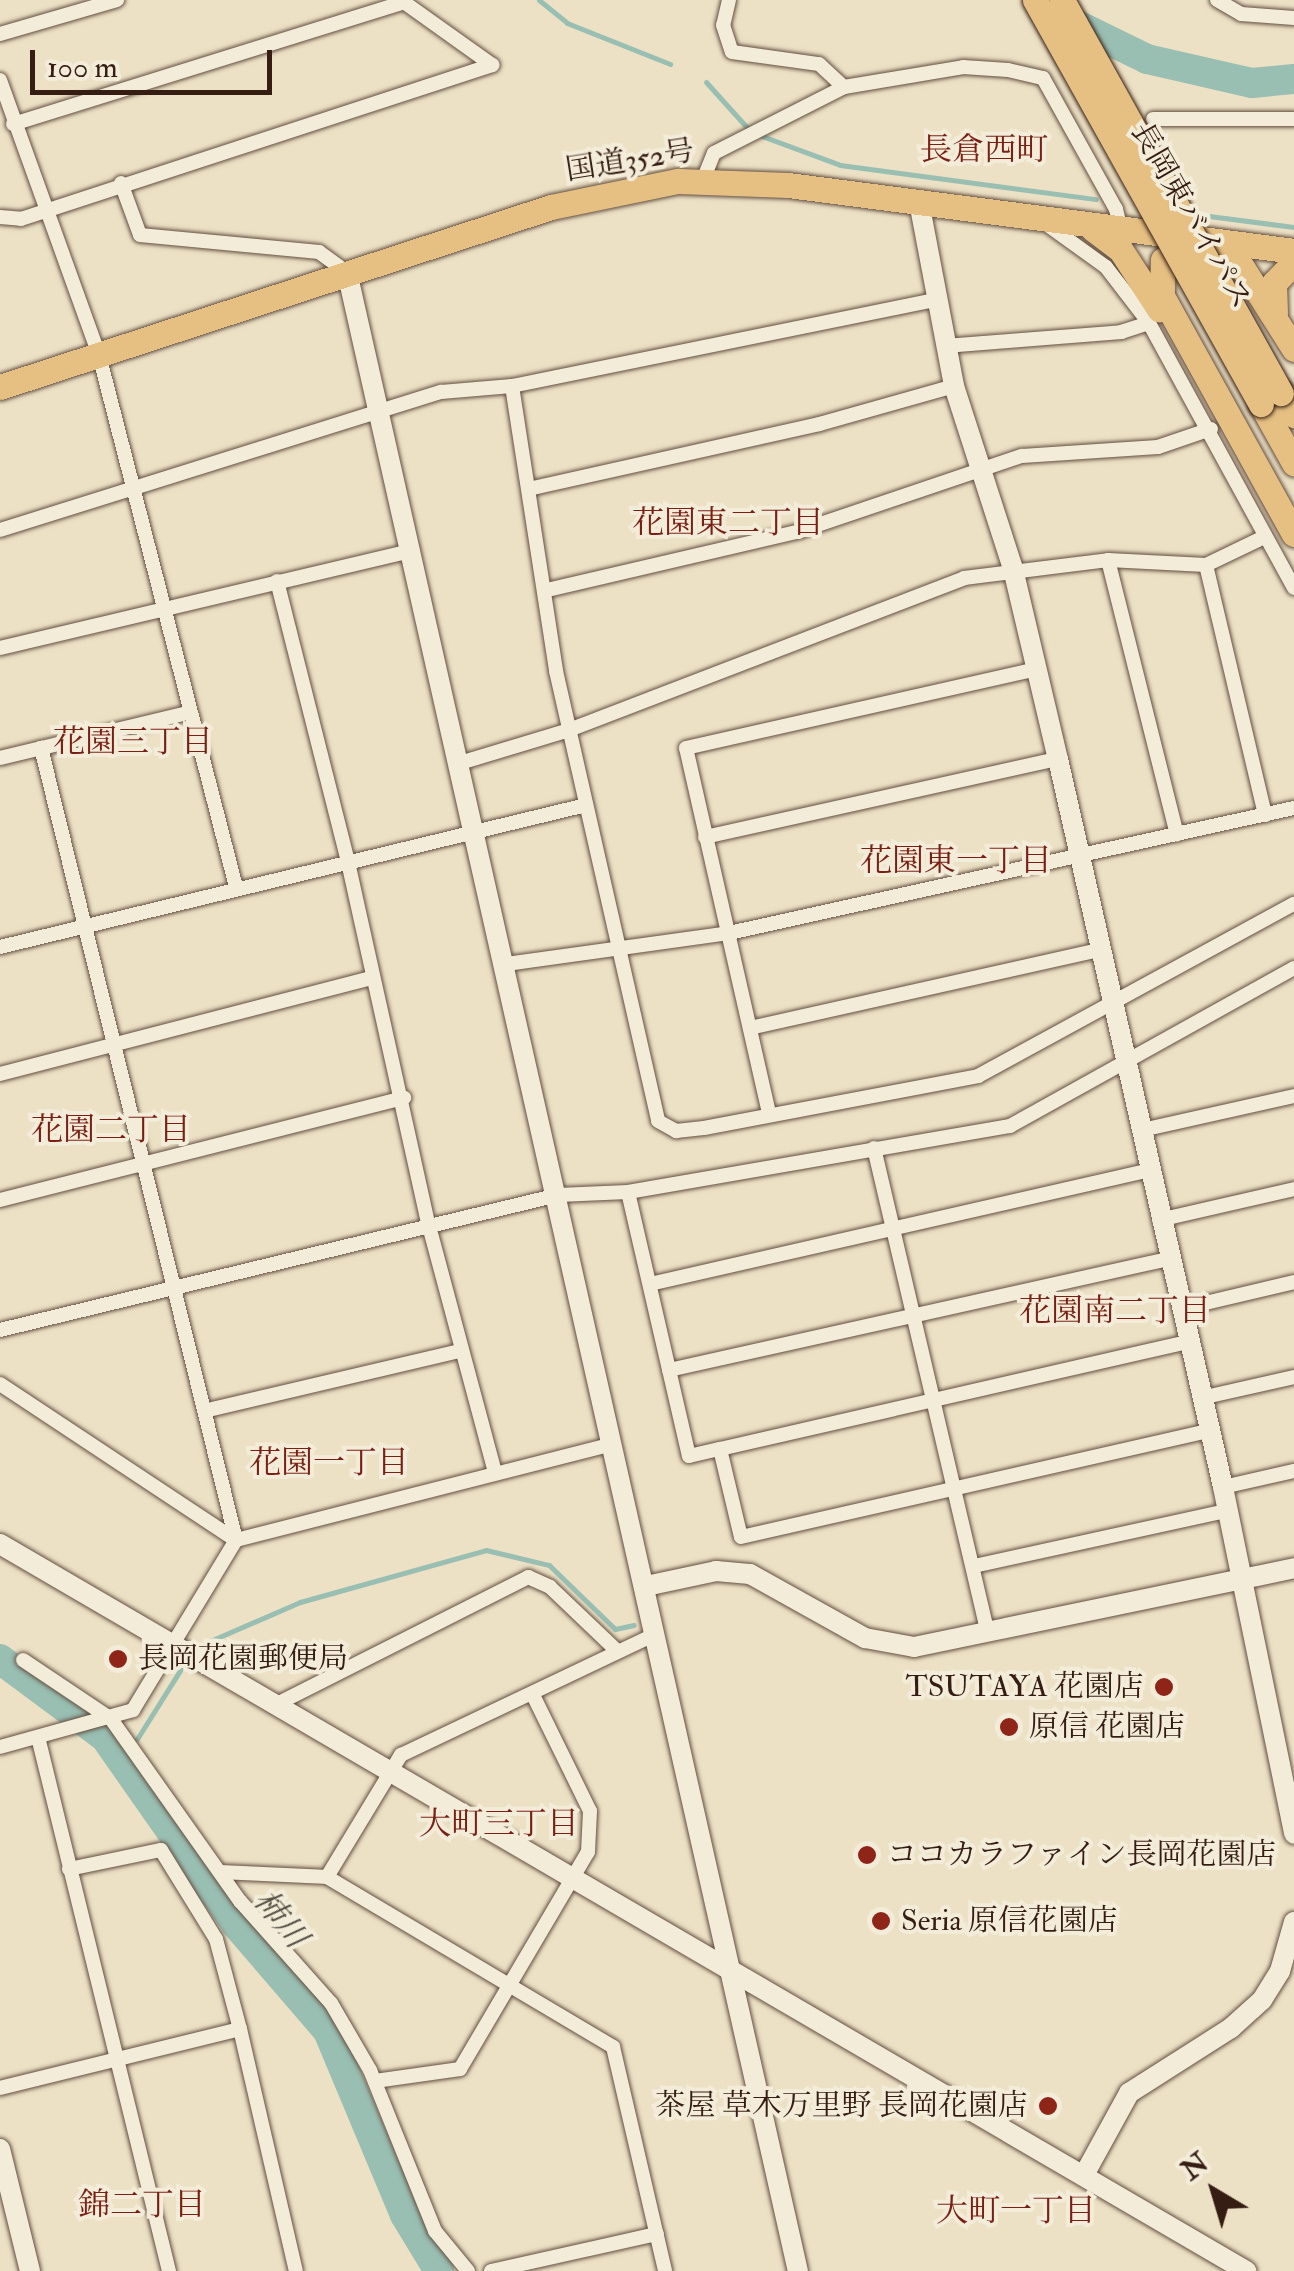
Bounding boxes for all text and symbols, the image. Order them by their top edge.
scale bar [35,30,278,92]
text: 100 m [47,49,118,86]
street label: 長岡東バイパス [1123,116,1259,316]
district label: 長倉西町 [920,131,1048,169]
street label: 国道352号 [563,133,697,189]
district label: 花園東二丁目 [632,504,824,542]
district label: 花園三丁目 [53,723,213,761]
district label: 花園東一丁目 [860,842,1052,880]
district label: 花園二丁目 [31,1111,191,1149]
district label: 花園南二丁目 [1019,1292,1211,1330]
district label: 花園一丁目 [249,1444,409,1482]
place label: 長岡花園郵便局 [138,1641,348,1677]
marker: 長岡花園郵便局 [107,1648,129,1670]
place label: TSUTAYA 花園店 [905,1669,1144,1705]
marker: TSUTAYA 花園店 [1153,1676,1175,1698]
place label: 原信 花園店 [1029,1709,1185,1745]
marker: 原信 花園店 [998,1716,1020,1738]
district label: 大町三丁目 [419,1805,579,1843]
place label: ココカラファイン長岡花園店 [887,1837,1277,1873]
marker: ココカラファイン長岡花園店 [856,1844,878,1866]
water label: 柿川 [245,1882,315,1956]
place label: Seria 原信花園店 [901,1903,1118,1939]
marker: Seria 原信花園店 [870,1910,892,1932]
place label: 茶屋 草木万里野 長岡花園店 [655,2088,1028,2124]
marker: 茶屋 草木万里野 長岡花園店 [1037,2095,1059,2117]
north arrow [1164,2141,1264,2241]
text: N [1175,2145,1216,2188]
district label: 錦二丁目 [78,2186,206,2224]
district label: 大町一丁目 [936,2192,1096,2230]

